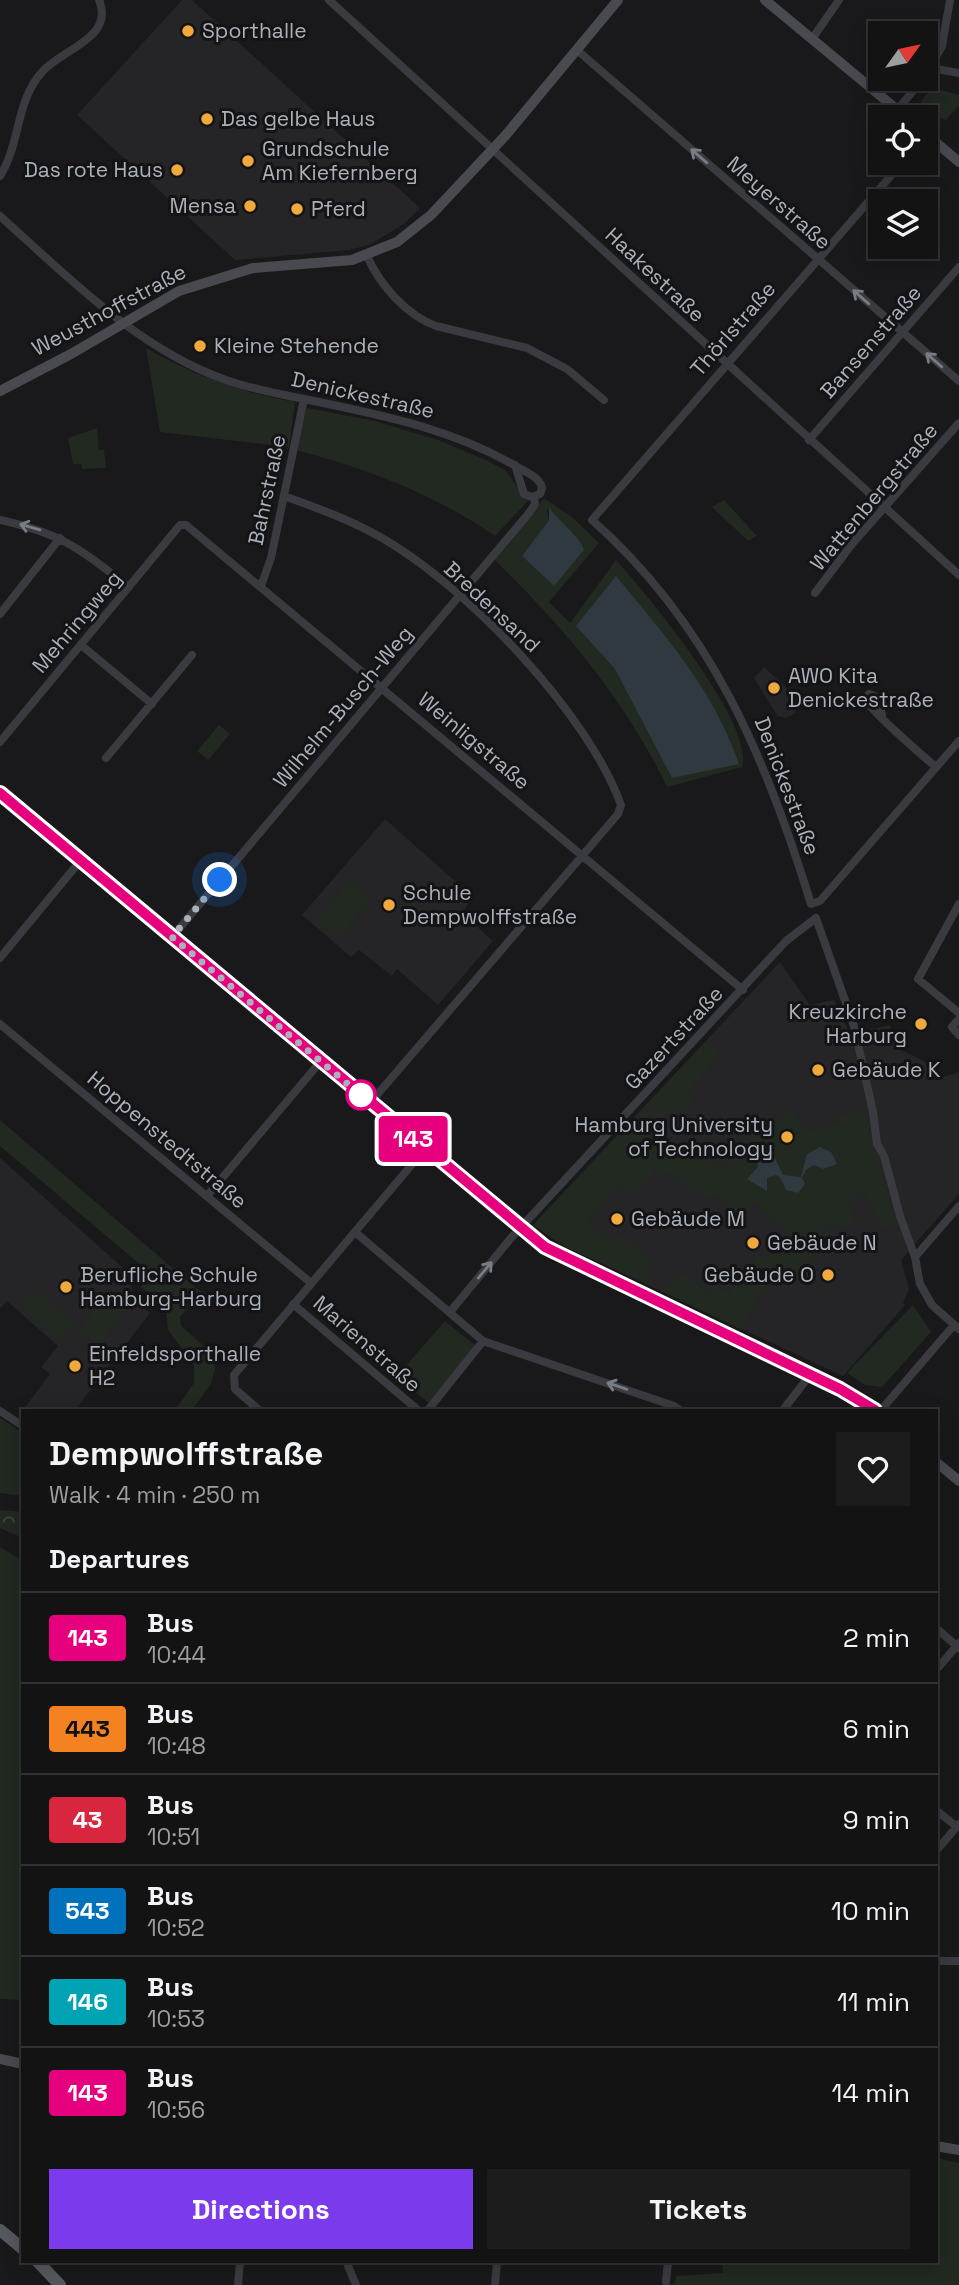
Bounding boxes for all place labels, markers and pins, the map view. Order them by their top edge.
place label: Sporthalle [202,17,307,44]
marker: Sporthalle [180,23,196,39]
place label: Das gelbe Haus [221,105,375,132]
marker: Das gelbe Haus [199,111,215,127]
place label: Grundschule Am Kiefernberg [262,135,418,186]
marker: Grundschule Am Kiefernberg [240,153,256,169]
place label: Das rote Haus [24,156,163,183]
marker: Das rote Haus [169,162,185,178]
place label: Mensa [169,192,236,219]
place label: Pferd [311,195,366,222]
marker: Mensa [242,198,258,214]
marker: Pferd [289,201,305,217]
place label: Kleine Stehende [214,332,379,359]
marker: Kleine Stehende [192,338,208,354]
place label: AWO Kita Denickestraße [788,662,934,713]
marker: AWO Kita Denickestraße [766,680,782,696]
place label: Schule Dempwolffstraße [403,879,577,930]
marker: Schule Dempwolffstraße [381,897,397,913]
place label: Kreuzkirche Harburg [789,998,907,1049]
marker: Kreuzkirche Harburg [913,1016,929,1032]
place label: Gebäude K [832,1056,941,1083]
marker: Gebäude K [810,1062,826,1078]
unlabelled marker [346,1080,376,1110]
place label: Hamburg University of Technology [575,1111,773,1162]
marker: Hamburg University of Technology [779,1129,795,1145]
place label: Gebäude M [631,1205,745,1232]
marker: Gebäude M [609,1211,625,1227]
place label: Gebäude N [767,1229,877,1256]
marker: Gebäude N [745,1235,761,1251]
place label: Berufliche Schule Hamburg-Harburg [80,1261,262,1312]
place label: Gebäude O [704,1261,814,1288]
marker: Gebäude O [820,1267,836,1283]
marker: Berufliche Schule Hamburg-Harburg [58,1279,74,1295]
place label: Einfeldsporthalle H2 [89,1340,261,1391]
marker: Einfeldsporthalle H2 [67,1358,83,1374]

